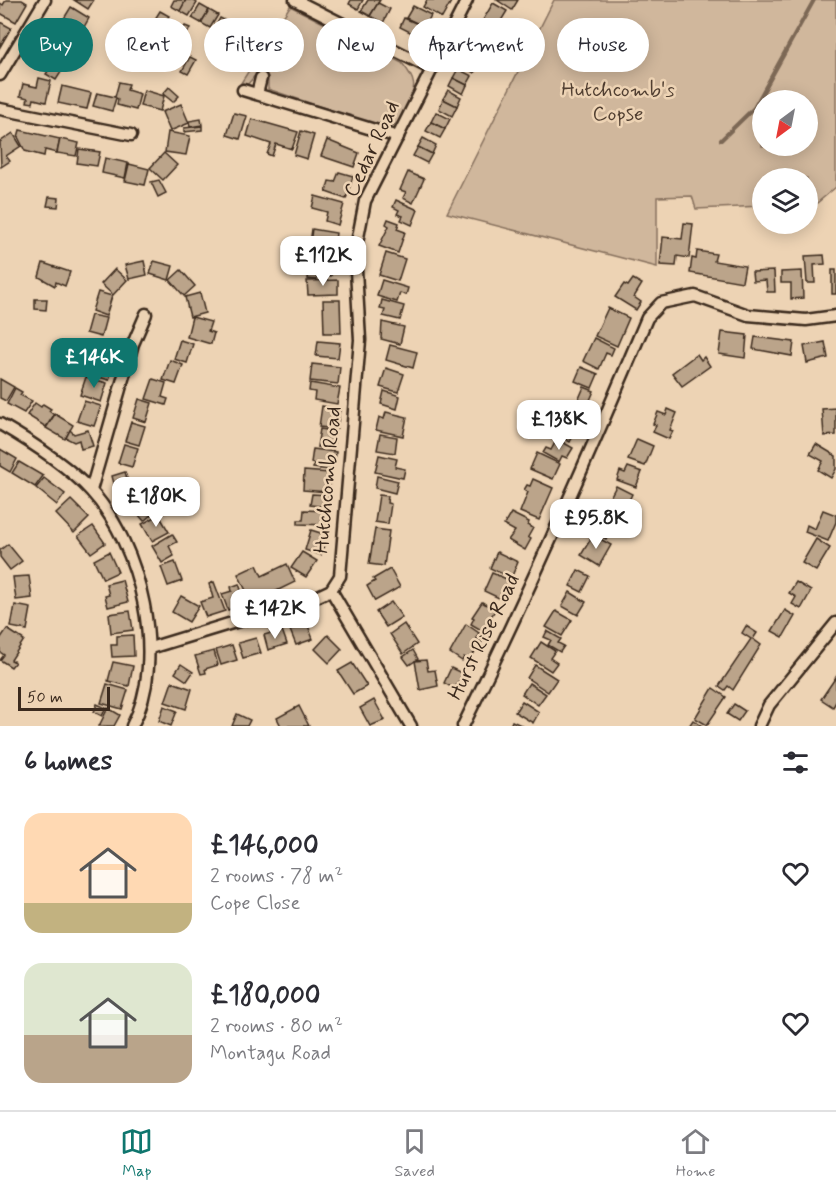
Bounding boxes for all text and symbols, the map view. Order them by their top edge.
chip: Buy [18,18,93,72]
chip: Rent [105,18,192,72]
chip: Filters [204,18,304,72]
chip: New [316,18,396,72]
chip: Apartment [408,18,545,72]
chip: House [557,18,649,72]
park label: Hutchcomb's Copse [561,76,675,128]
north arrow [752,90,818,156]
map controls [752,90,818,234]
street label: Cedar Road [337,96,407,202]
button: layers [752,168,818,234]
pin: £112K [281,236,365,287]
text: £112K [294,242,352,269]
pin: £146K [52,338,136,389]
text: £146K [65,344,123,371]
pin: £138K [517,400,601,451]
street label: Hutchcomb Road [308,405,348,555]
text: £138K [531,406,587,433]
pin: £180K [114,477,198,528]
text: £180K [126,483,186,510]
pin: £95.8K [547,499,645,550]
text: £95.8K [564,505,628,532]
street label: Hurst Rise Road [441,569,527,705]
pin: £142K [233,589,317,640]
text: £142K [244,595,306,622]
scale bar [18,684,110,712]
text: 50 m [27,687,63,708]
text: 6 homes [24,745,112,779]
icon: filters [779,746,812,779]
text: £146,000 [210,829,319,863]
icon: home [72,837,144,909]
icon: heart [779,857,812,890]
text: 2 rooms · 78 m² [210,863,343,890]
text: Cope Close [210,890,300,917]
text: £180,000 [210,979,320,1013]
icon: home [72,987,144,1059]
icon: heart [779,1007,812,1040]
text: 2 rooms · 80 m² [210,1013,343,1040]
text: Montagu Road [210,1040,331,1067]
tab: Map [120,1125,153,1182]
tab: Saved [394,1125,435,1182]
tab: Home [676,1125,716,1182]

